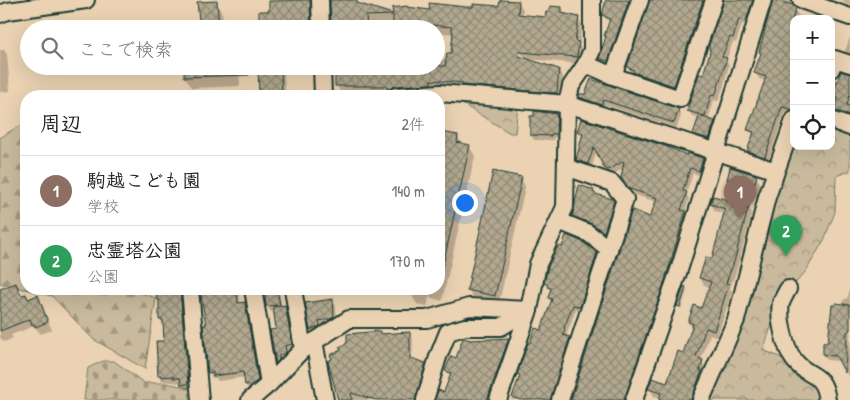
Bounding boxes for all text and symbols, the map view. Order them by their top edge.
map controls [790,15,835,150]
button: + [790,15,835,60]
search box [20,20,445,75]
icon: search [38,34,66,62]
text: ここで検索 [78,36,173,62]
button: − [790,60,835,105]
button: locate [790,105,835,150]
text: 周辺 [40,109,82,138]
text: 2件 [402,113,425,135]
text: 駒越こども園 [87,167,201,193]
pin: 1 [724,176,756,217]
text: 1 [53,180,59,202]
text: 140 m [391,180,425,202]
your location [452,190,478,216]
text: 学校 [87,195,119,217]
pin: 2 [770,215,802,256]
text: 忠霊塔公園 [87,237,182,263]
text: 2 [52,250,60,272]
text: 170 m [390,250,425,272]
text: 公園 [87,265,119,287]

